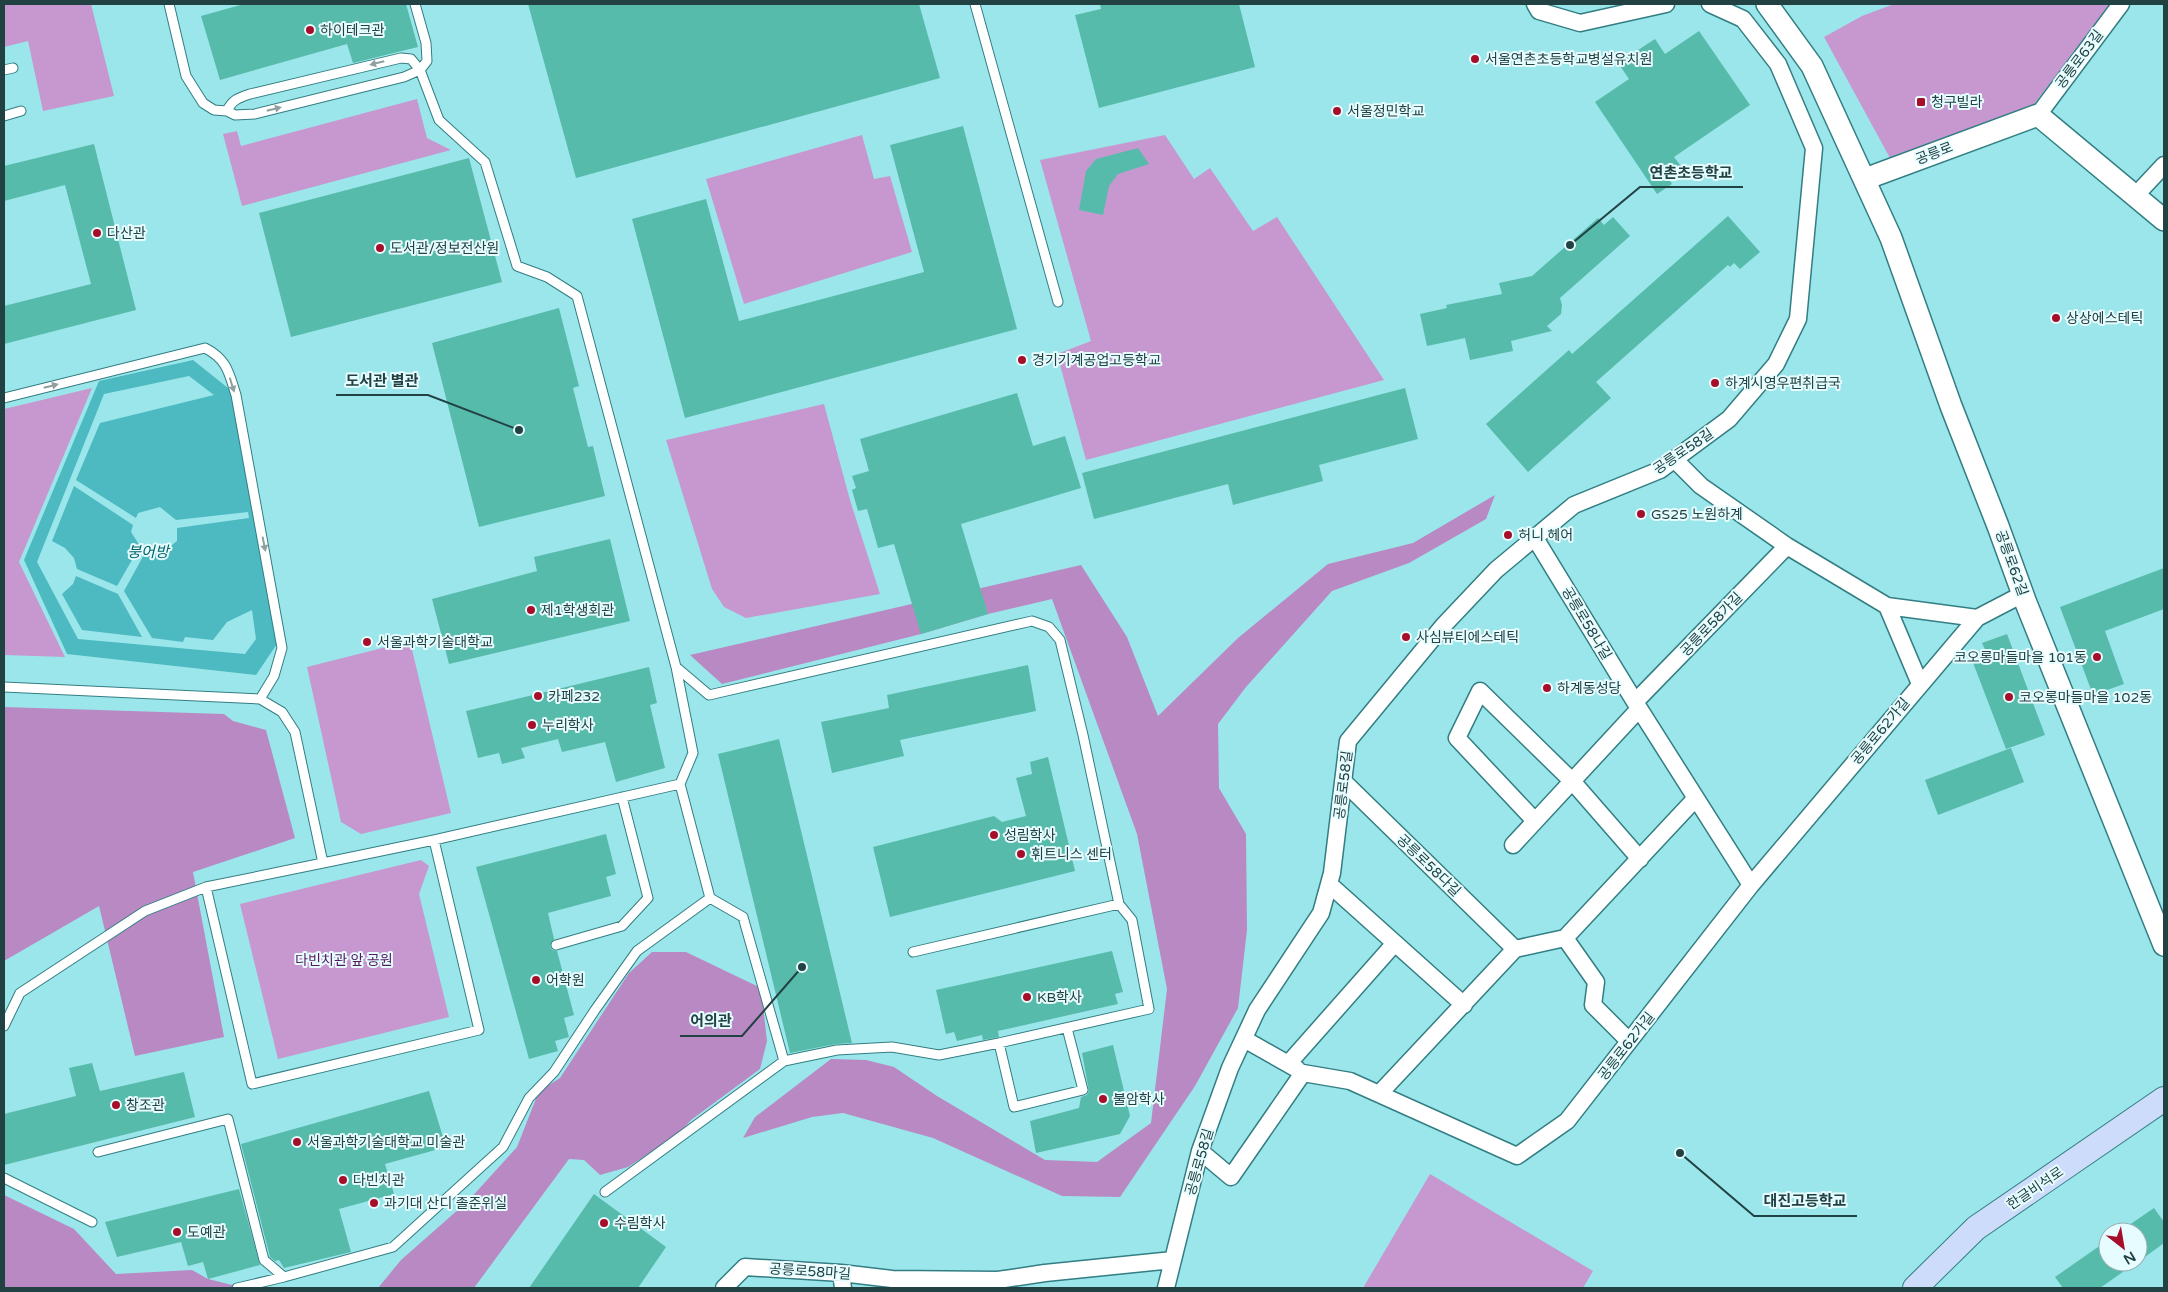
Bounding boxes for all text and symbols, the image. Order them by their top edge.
place label: 하이테크관 [320,22,385,39]
marker: 하이테크관 [304,24,316,36]
street label: 공릉로63길 [2052,27,2107,92]
place label: 서울연촌초등학교병설유치원 [1485,51,1652,68]
marker: 서울연촌초등학교병설유치원 [1469,53,1481,65]
one-way arrow [369,59,384,67]
place label: 청구빌라 [1931,94,1983,111]
marker: 청구빌라 [1915,96,1927,108]
place label: 서울정민학교 [1347,103,1424,120]
one-way arrow [266,105,281,113]
marker: 서울정민학교 [1331,105,1343,117]
street label: 공릉로 [1913,139,1955,168]
callout: 연촌초등학교 [1640,157,1743,187]
text: 연촌초등학교 [1650,164,1733,182]
place label: 다산관 [107,225,146,242]
marker: 다산관 [91,227,103,239]
place label: 도서관/정보전산원 [390,240,499,257]
marker: 도서관/정보전산원 [374,242,386,254]
place label: 상상에스테틱 [2066,310,2143,327]
marker: 상상에스테틱 [2050,312,2062,324]
place label: 경기기계공업고등학교 [1032,352,1161,369]
marker: 경기기계공업고등학교 [1016,354,1028,366]
callout: 도서관 별관 [336,365,428,395]
text: 도서관 별관 [346,372,419,390]
place label: 하계시영우편취급국 [1725,375,1841,392]
marker: 하계시영우편취급국 [1709,377,1721,389]
one-way arrow [229,378,237,393]
one-way arrow [44,382,59,390]
street label: 공릉로58길 [1650,425,1717,478]
place label: GS25 노원하계 [1651,506,1743,523]
marker: GS25 노원하계 [1635,508,1647,520]
place label: 허니 헤어 [1518,527,1573,544]
street label: 공릉로62길 [1992,528,2031,599]
marker: 허니 헤어 [1502,529,1514,541]
one-way arrow [260,537,268,553]
water label: 붕어방 [127,543,171,561]
street label: 공릉로58나길 [1558,584,1615,663]
street label: 공릉로58가길 [1677,589,1746,660]
place label: 제1학생회관 [541,602,614,619]
marker: 제1학생회관 [525,604,537,616]
place label: 사심뷰티에스테틱 [1416,629,1519,646]
marker: 사심뷰티에스테틱 [1400,631,1412,643]
place label: 서울과학기술대학교 [377,634,493,651]
marker: 서울과학기술대학교 [361,636,373,648]
place label: 코오롱마들마을 101동 [1954,649,2087,666]
marker: 코오롱마들마을 101동 [2091,651,2103,663]
place label: 하계동성당 [1557,680,1622,697]
marker: 하계동성당 [1541,682,1553,694]
place label: 카페232 [548,688,600,705]
place label: 코오롱마들마을 102동 [2019,689,2152,706]
marker: 카페232 [532,690,544,702]
marker: 코오롱마들마을 102동 [2003,691,2015,703]
street label: 공릉로62가길 [1848,694,1913,768]
place label: 누리학사 [542,717,594,734]
marker: 누리학사 [526,719,538,731]
street label: 공릉로58길 [1331,750,1356,820]
place label: 성림학사 [1004,827,1056,844]
marker: 성림학사 [988,829,1000,841]
street label: 공릉로58다길 [1393,831,1464,900]
place label: 휘트니스 센터 [1031,846,1112,863]
marker: 휘트니스 센터 [1015,848,1027,860]
park label: 다빈치관 앞 공원 [295,952,393,969]
place label: 어학원 [546,972,585,989]
marker: 어학원 [530,974,542,986]
place label: KB학사 [1037,989,1082,1006]
marker: KB학사 [1021,991,1033,1003]
callout: 어의관 [680,1006,742,1036]
street label: 공릉로62가길 [1594,1009,1658,1084]
text: 어의관 [690,1012,732,1030]
place label: 불암학사 [1113,1091,1165,1108]
marker: 불암학사 [1097,1093,1109,1105]
place label: 창조관 [126,1097,165,1114]
marker: 창조관 [110,1099,122,1111]
street label: 공릉로58길 [1182,1127,1217,1198]
place label: 서울과학기술대학교 미술관 [307,1134,465,1151]
marker: 서울과학기술대학교 미술관 [291,1136,303,1148]
street label: 한글비석로 [2004,1163,2067,1213]
place label: 다빈치관 [353,1172,405,1189]
marker: 다빈치관 [337,1174,349,1186]
callout: 대진고등학교 [1754,1186,1857,1216]
text: 대진고등학교 [1764,1192,1847,1210]
place label: 과기대 산디 졸준위실 [384,1195,507,1212]
marker: 과기대 산디 졸준위실 [368,1197,380,1209]
place label: 수림학사 [614,1215,666,1232]
marker: 수림학사 [598,1217,610,1229]
north arrow [2098,1222,2148,1272]
place label: 도예관 [187,1224,226,1241]
marker: 도예관 [171,1226,183,1238]
text: N [2120,1248,2139,1268]
street label: 공릉로58마길 [768,1260,851,1283]

